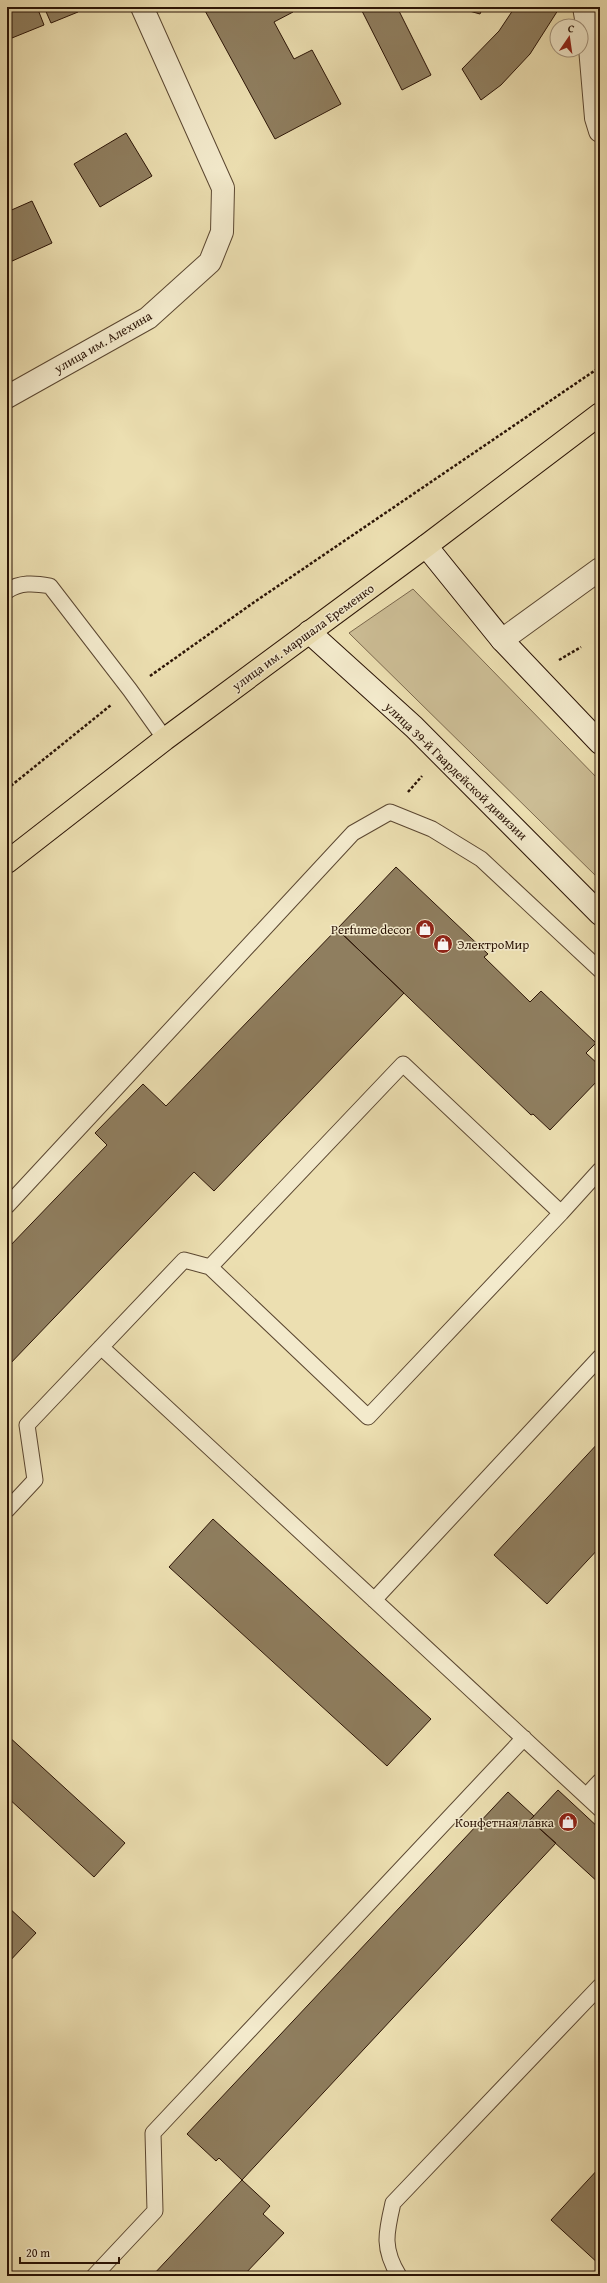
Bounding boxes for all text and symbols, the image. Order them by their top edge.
north arrow [549,18,589,58]
text: С [566,20,576,37]
street label: улица им. Алехина [50,306,156,378]
street label: улица им. маршала Еременко [227,579,378,696]
street label: улица 39-й Гвардейской дивизии [380,697,532,845]
shop icon: Perfume decor [414,918,436,940]
place label: Perfume decor [331,920,412,939]
shop icon: ЭлектроМир [432,933,454,955]
place label: ЭлектроМир [457,935,529,954]
shop icon: Конфетная лавка [557,1811,579,1833]
place label: Конфетная лавка [455,1813,555,1832]
scale bar [20,2239,119,2265]
text: 20 m [26,2244,50,2261]

